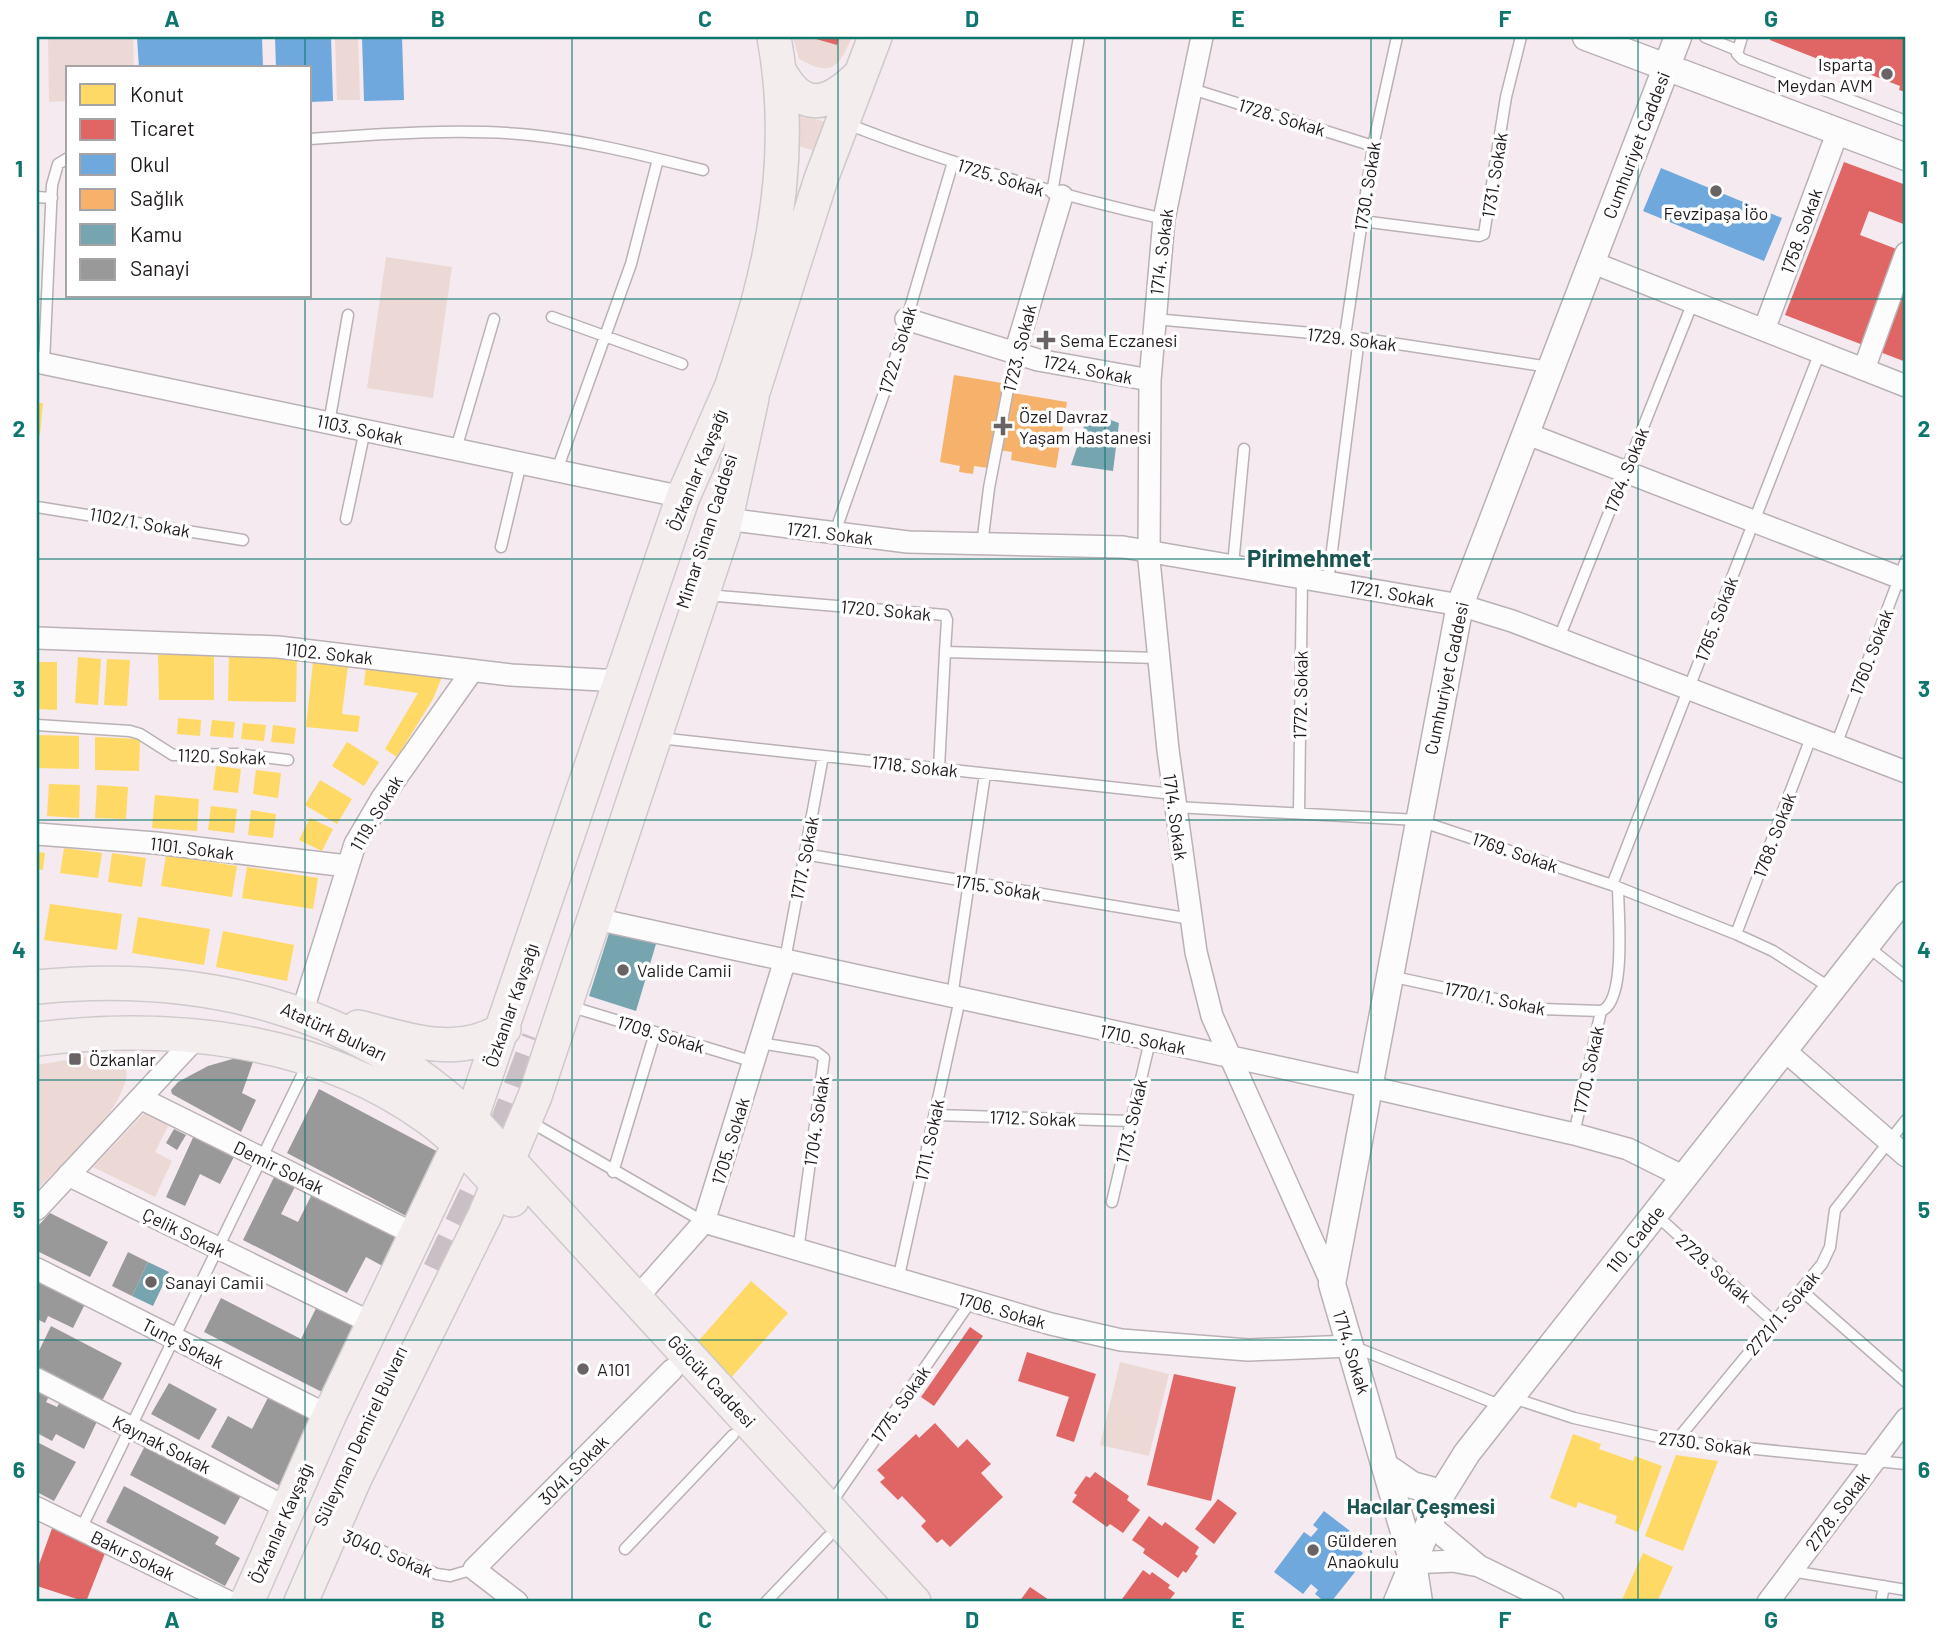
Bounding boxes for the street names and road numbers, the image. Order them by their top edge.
street label: Cumhuriyet Caddesi [1598,68,1674,222]
street label: 1728. Sokak [1236,93,1328,141]
street label: 1731. Sokak [1476,131,1512,219]
street label: 1730. Sokak [1349,140,1385,232]
street label: 1725. Sokak [955,153,1047,201]
street label: 1758. Sokak [1775,185,1827,277]
street label: 1714. Sokak [1145,207,1177,297]
street label: 1723. Sokak [997,302,1041,394]
street label: 1722. Sokak [873,304,921,396]
street label: 1729. Sokak [1306,323,1398,355]
street label: 1724. Sokak [1042,350,1134,388]
street label: Özkanlar Kavşağı [662,406,732,534]
street label: 1103. Sokak [315,409,405,449]
street label: 1764. Sokak [1599,424,1653,516]
street label: Mimar Sinan Caddesi [671,451,741,611]
street label: 1102/1. Sokak [88,502,192,542]
street label: 1721. Sokak [786,517,874,549]
street label: 1765. Sokak [1690,573,1742,665]
street label: 1721. Sokak [1347,575,1437,611]
street label: 1720. Sokak [840,595,932,625]
street label: Cumhuriyet Caddesi [1419,599,1473,757]
street label: 1760. Sokak [1845,606,1897,698]
street label: 1102. Sokak [284,637,374,669]
street label: 1772. Sokak [1288,650,1312,740]
street label: 1120. Sokak [177,743,267,769]
street label: 1718. Sokak [871,751,959,781]
street label: 1119. Sokak [345,771,407,855]
street label: 1714. Sokak [1159,772,1193,862]
street label: 1768. Sokak [1748,789,1800,881]
street label: 1717. Sokak [785,814,823,902]
street label: 1769. Sokak [1469,827,1561,877]
street label: 1101. Sokak [149,832,235,864]
street label: 1715. Sokak [954,869,1042,905]
street label: Özkanlar Kavşağı [479,940,543,1070]
street label: 1770/1. Sokak [1442,977,1548,1019]
street label: Atatürk Bulvarı [277,997,391,1065]
street label: 1709. Sokak [615,1010,707,1058]
street label: 1710. Sokak [1098,1019,1188,1059]
street label: 1770. Sokak [1568,1024,1608,1116]
street label: 1704. Sokak [799,1074,833,1168]
street label: 1713. Sokak [1111,1076,1151,1166]
street label: 1705. Sokak [706,1095,754,1187]
street label: 1711. Sokak [910,1097,948,1183]
street label: 1712. Sokak [989,1105,1077,1131]
street label: Demir Sokak [230,1136,328,1198]
street label: 110. Cadde [1601,1201,1669,1277]
street label: Çelik Sokak [139,1203,229,1261]
street label: 2729. Sokak [1672,1229,1756,1307]
street label: 2721/1. Sokak [1740,1266,1824,1360]
street label: 1706. Sokak [956,1287,1048,1333]
street label: 1714. Sokak [1329,1307,1375,1397]
street label: Tunç Sokak [138,1313,228,1373]
street label: Gölcük Caddesi [663,1330,761,1432]
street label: Süleyman Demirel Bulvarı [309,1342,411,1530]
street label: 1775. Sokak [866,1361,934,1447]
street label: Kaynak Sokak [109,1410,215,1478]
street label: 2730. Sokak [1657,1426,1753,1460]
street label: 3041. Sokak [533,1430,613,1510]
street label: Özkanlar Kavşağı [245,1459,317,1587]
street label: 2728. Sokak [1800,1467,1874,1555]
street label: 3040. Sokak [340,1524,436,1582]
street label: Bakır Sokak [87,1525,179,1585]

